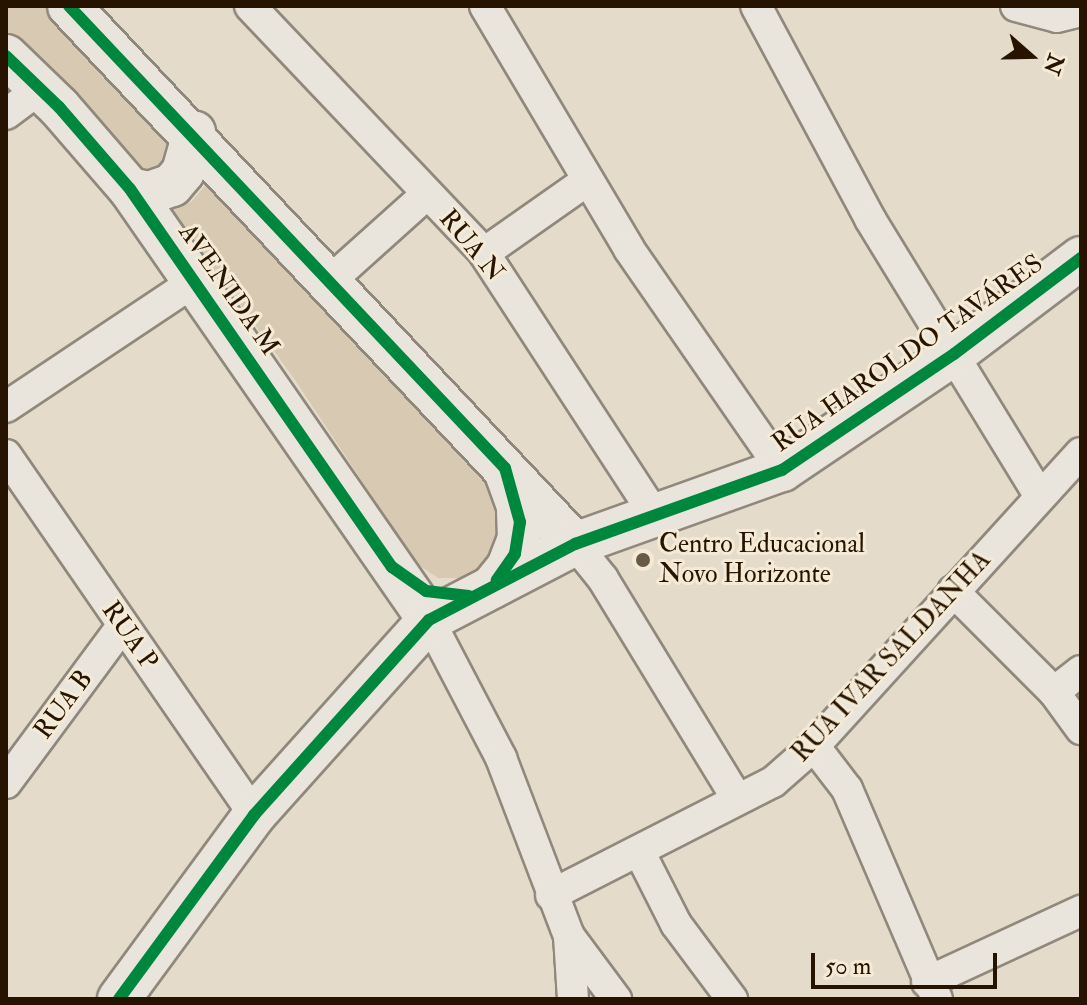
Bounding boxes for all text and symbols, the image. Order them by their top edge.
north arrow [991,16,1071,96]
text: N [1037,50,1070,78]
street label: RUA N [432,204,510,288]
street label: AVENIDA M [171,218,285,362]
street label: RUA HAROLDO TAVÁRES [767,249,1049,459]
place label: Centro Educacional Novo Horizonte [659,529,865,590]
street label: RUA IVAR SALDANHA [786,545,998,769]
marker: Centro Educacional Novo Horizonte [634,551,652,569]
street label: RUA P [94,596,164,676]
street label: RUA B [28,664,100,746]
scale bar [815,937,1001,987]
text: 50 m [825,951,871,982]

